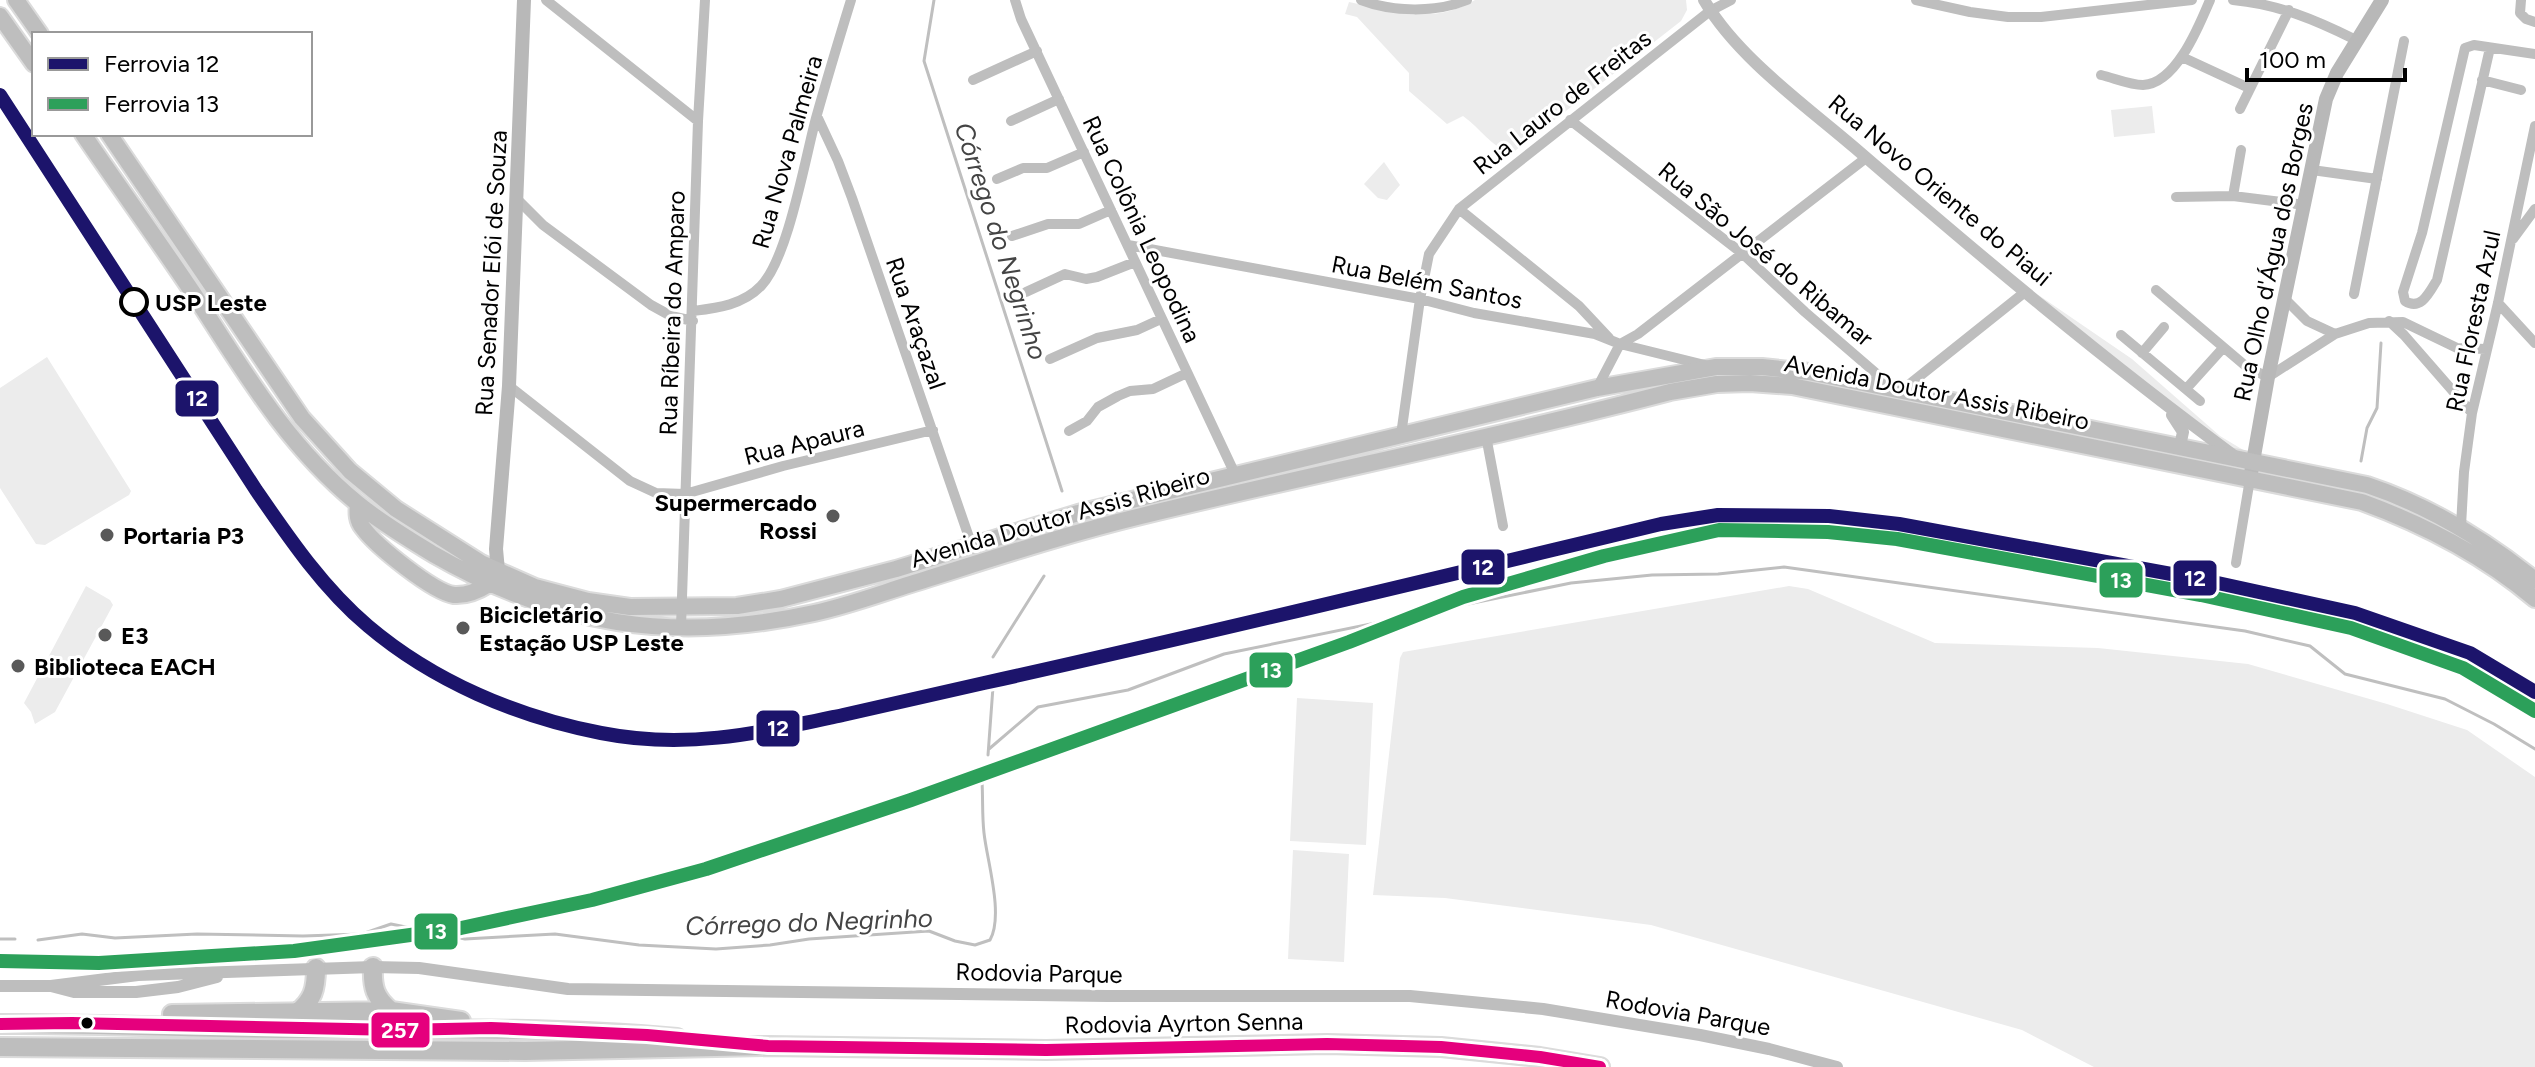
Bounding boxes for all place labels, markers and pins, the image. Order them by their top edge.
marker: USP Leste [120,288,148,316]
place label: USP Leste [155,288,267,317]
place label: Supermercado Rossi [655,488,817,545]
marker: Supermercado Rossi [824,507,842,525]
place label: Portaria P3 [123,521,244,550]
marker: Portaria P3 [98,526,116,544]
place label: Bicicletário Estação USP Leste [479,600,684,657]
marker: Bicicletário Estação USP Leste [454,619,472,637]
place label: E3 [121,621,148,650]
marker: E3 [96,626,114,644]
place label: Biblioteca EACH [34,652,216,681]
marker: Biblioteca EACH [9,657,27,675]
unlabelled marker [79,1015,95,1031]

